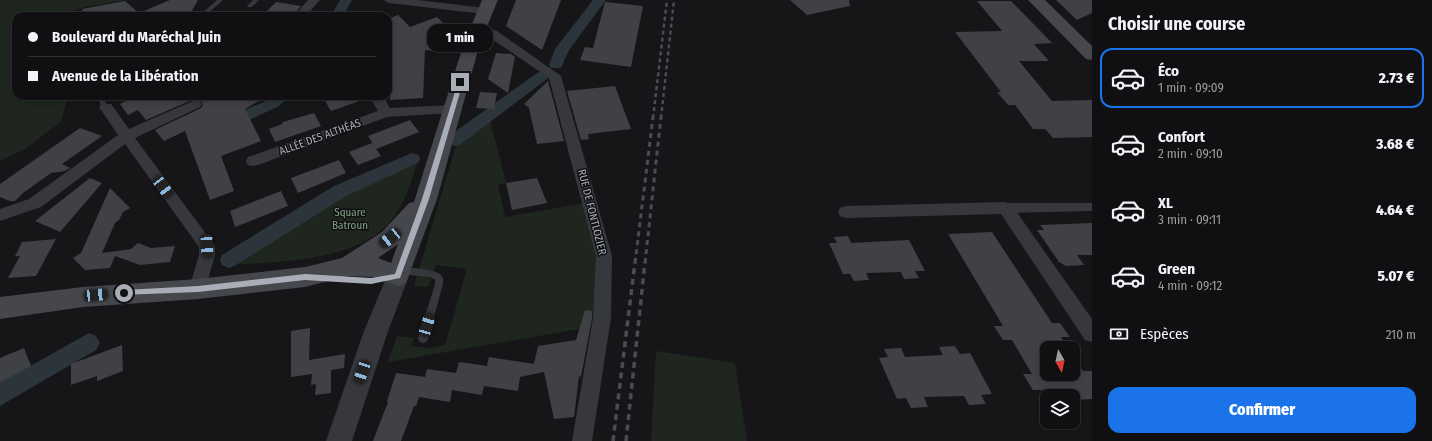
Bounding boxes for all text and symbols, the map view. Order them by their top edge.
text: Choisir une course [1108,13,1245,35]
callout: 1 min [427,24,493,52]
text: Boulevard du Maréchal Juin [52,28,221,46]
text: 1 min [446,30,474,45]
icon: car [1110,60,1146,96]
text: Éco [1158,62,1179,80]
text: Avenue de la Libération [52,67,199,85]
text: 2.73 € [1379,69,1414,87]
route end [451,73,469,91]
text: 1 min · 09:09 [1158,80,1224,95]
street label: ALLÉE DES ALTHÉAS [277,115,363,158]
icon: car [1110,126,1146,162]
text: Confort [1158,128,1205,146]
text: 3.68 € [1376,135,1414,153]
text: 2 min · 09:10 [1158,146,1223,161]
street label: RUE DE FONTLOZIER [575,168,609,256]
car [151,174,175,200]
icon: car [1110,192,1146,228]
text: XL [1158,194,1173,212]
text: 4.64 € [1376,201,1414,219]
park label: Square Batroun [332,206,368,232]
text: 3 min · 09:11 [1158,212,1221,227]
car [377,226,403,250]
car [200,234,214,258]
icon: car [1110,258,1146,294]
text: Green [1158,260,1195,278]
text: 5.07 € [1378,267,1414,285]
text: 4 min · 09:12 [1158,278,1222,293]
route start [115,284,133,302]
car [84,288,108,302]
car [418,312,436,338]
icon: cash [1108,323,1130,345]
text: Espèces [1140,325,1189,343]
text: 210 m [1386,327,1416,342]
north arrow [1040,341,1080,381]
map controls [1040,341,1080,429]
car [352,359,372,385]
button: Confirmer [1108,387,1416,433]
button: layers [1040,389,1080,429]

